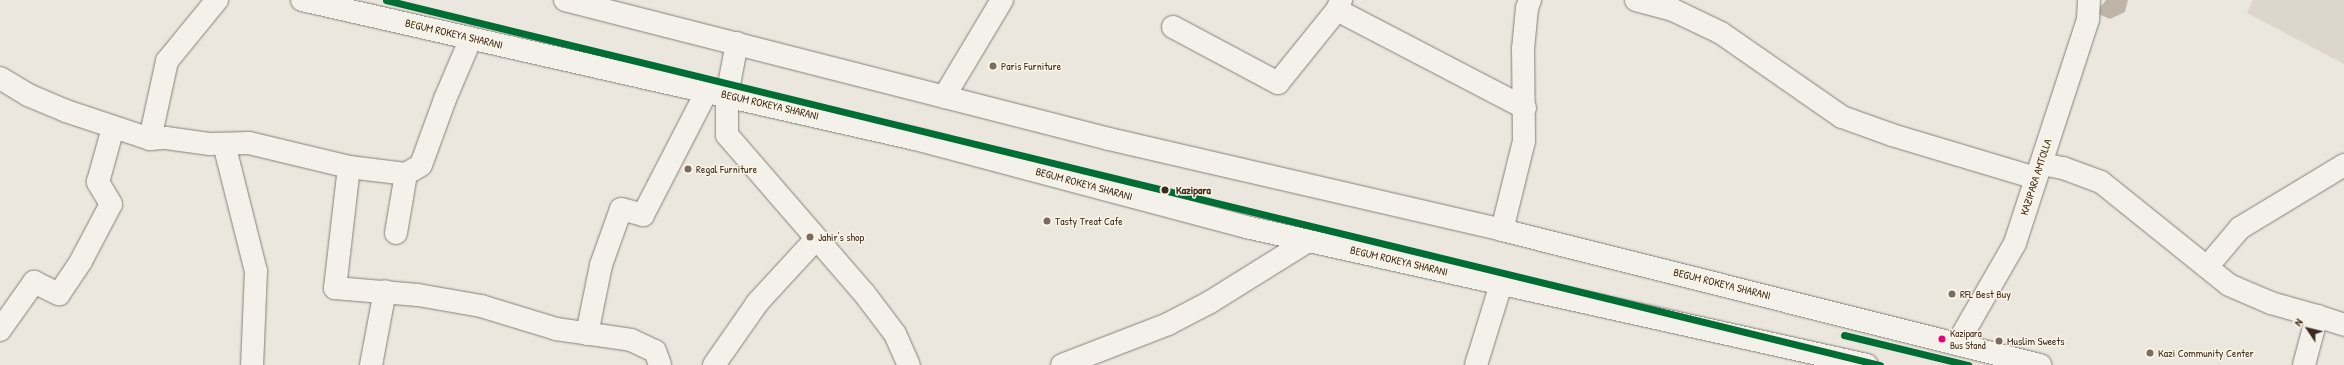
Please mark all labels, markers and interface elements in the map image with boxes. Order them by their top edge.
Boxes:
street label: BEGUM ROKEYA SHARANI [404,16,504,52]
place label: Paris Furniture [1001,59,1061,73]
marker: Paris Furniture [988,61,998,71]
street label: BEGUM ROKEYA SHARANI [720,87,820,123]
street label: KAZIPARA AMTOLLA [2017,137,2055,217]
place label: Regal Furniture [696,162,757,176]
marker: Regal Furniture [683,164,693,174]
street label: BEGUM ROKEYA SHARANI [1034,165,1134,203]
marker: Kazipara [1158,183,1172,197]
place label: Kazipara [1176,183,1211,197]
place label: Tasty Treat Cafe [1055,214,1123,228]
marker: Tasty Treat Cafe [1042,216,1052,226]
place label: Jahir's shop [818,230,864,244]
marker: Jahir's shop [805,232,815,242]
street label: BEGUM ROKEYA SHARANI [1349,243,1449,279]
street label: BEGUM ROKEYA SHARANI [1672,266,1772,302]
place label: RFL Best Buy [1960,287,2011,301]
marker: RFL Best Buy [1947,289,1957,299]
north arrow [2288,309,2328,349]
text: N [2291,316,2306,329]
place label: Kazipara Bus Stand [1950,327,1986,350]
marker: Kazipara Bus Stand [1937,334,1947,344]
place label: Muslim Sweets [2007,334,2064,348]
marker: Muslim Sweets [1994,336,2004,346]
place label: Kazi Community Center [2158,346,2254,360]
marker: Kazi Community Center [2145,348,2155,358]

